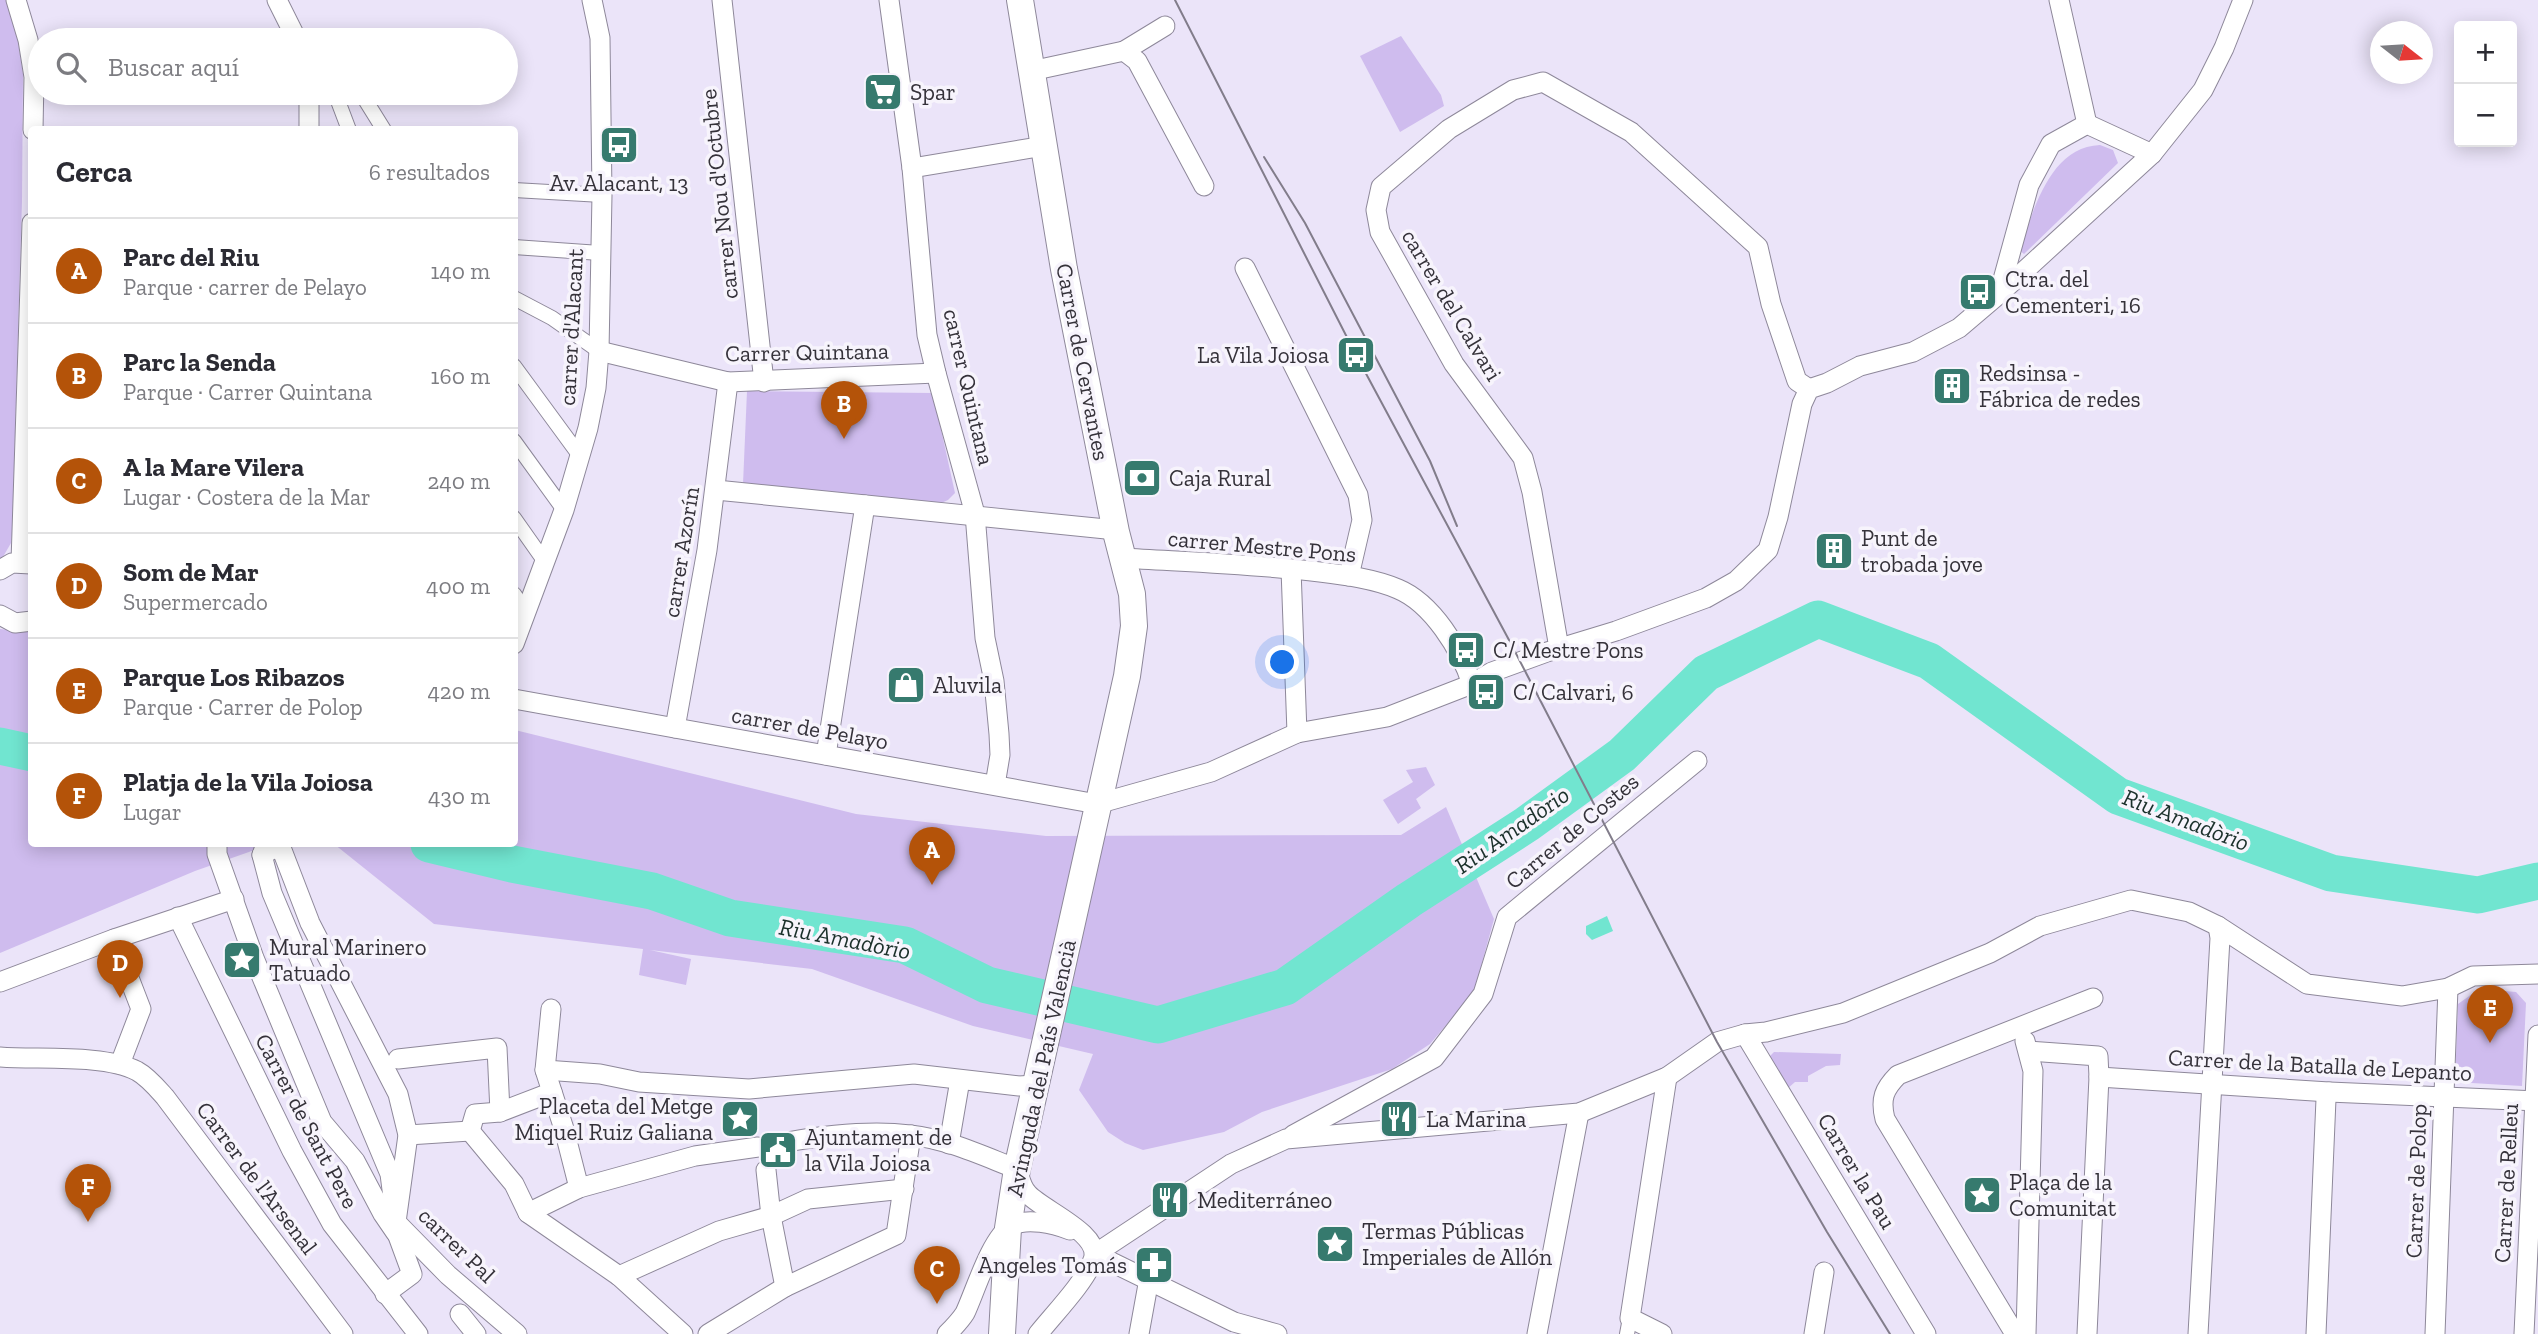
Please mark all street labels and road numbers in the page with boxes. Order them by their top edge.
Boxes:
street label: carrer Nou d'Octubre [694,88,744,300]
street label: carrer del Calvari [1396,224,1508,386]
street label: carrer d'Alacant [553,247,589,406]
street label: Carrer de Cervantes [1050,261,1116,463]
street label: carrer Quintana [937,306,1001,468]
street label: Carrer Quintana [725,337,889,367]
street label: carrer Azorín [657,484,705,620]
street label: carrer Mestre Pons [1167,524,1357,568]
street label: carrer de Pelayo [729,700,891,756]
street label: Carrer de Costes [1500,767,1644,895]
street label: Avinguda del País Valencià [1000,937,1082,1199]
street label: Carrer de Sant Pere [249,1029,365,1213]
street label: Carrer de la Batalla de Lepanto [2167,1043,2473,1087]
street label: Carrer de l'Arsenal [190,1096,324,1260]
street label: Carrer de Relleu [2488,1102,2524,1264]
street label: Carrer de Polop [2399,1103,2433,1259]
street label: Carrer la Pau [1811,1108,1903,1234]
street label: carrer Pal [413,1201,501,1289]

